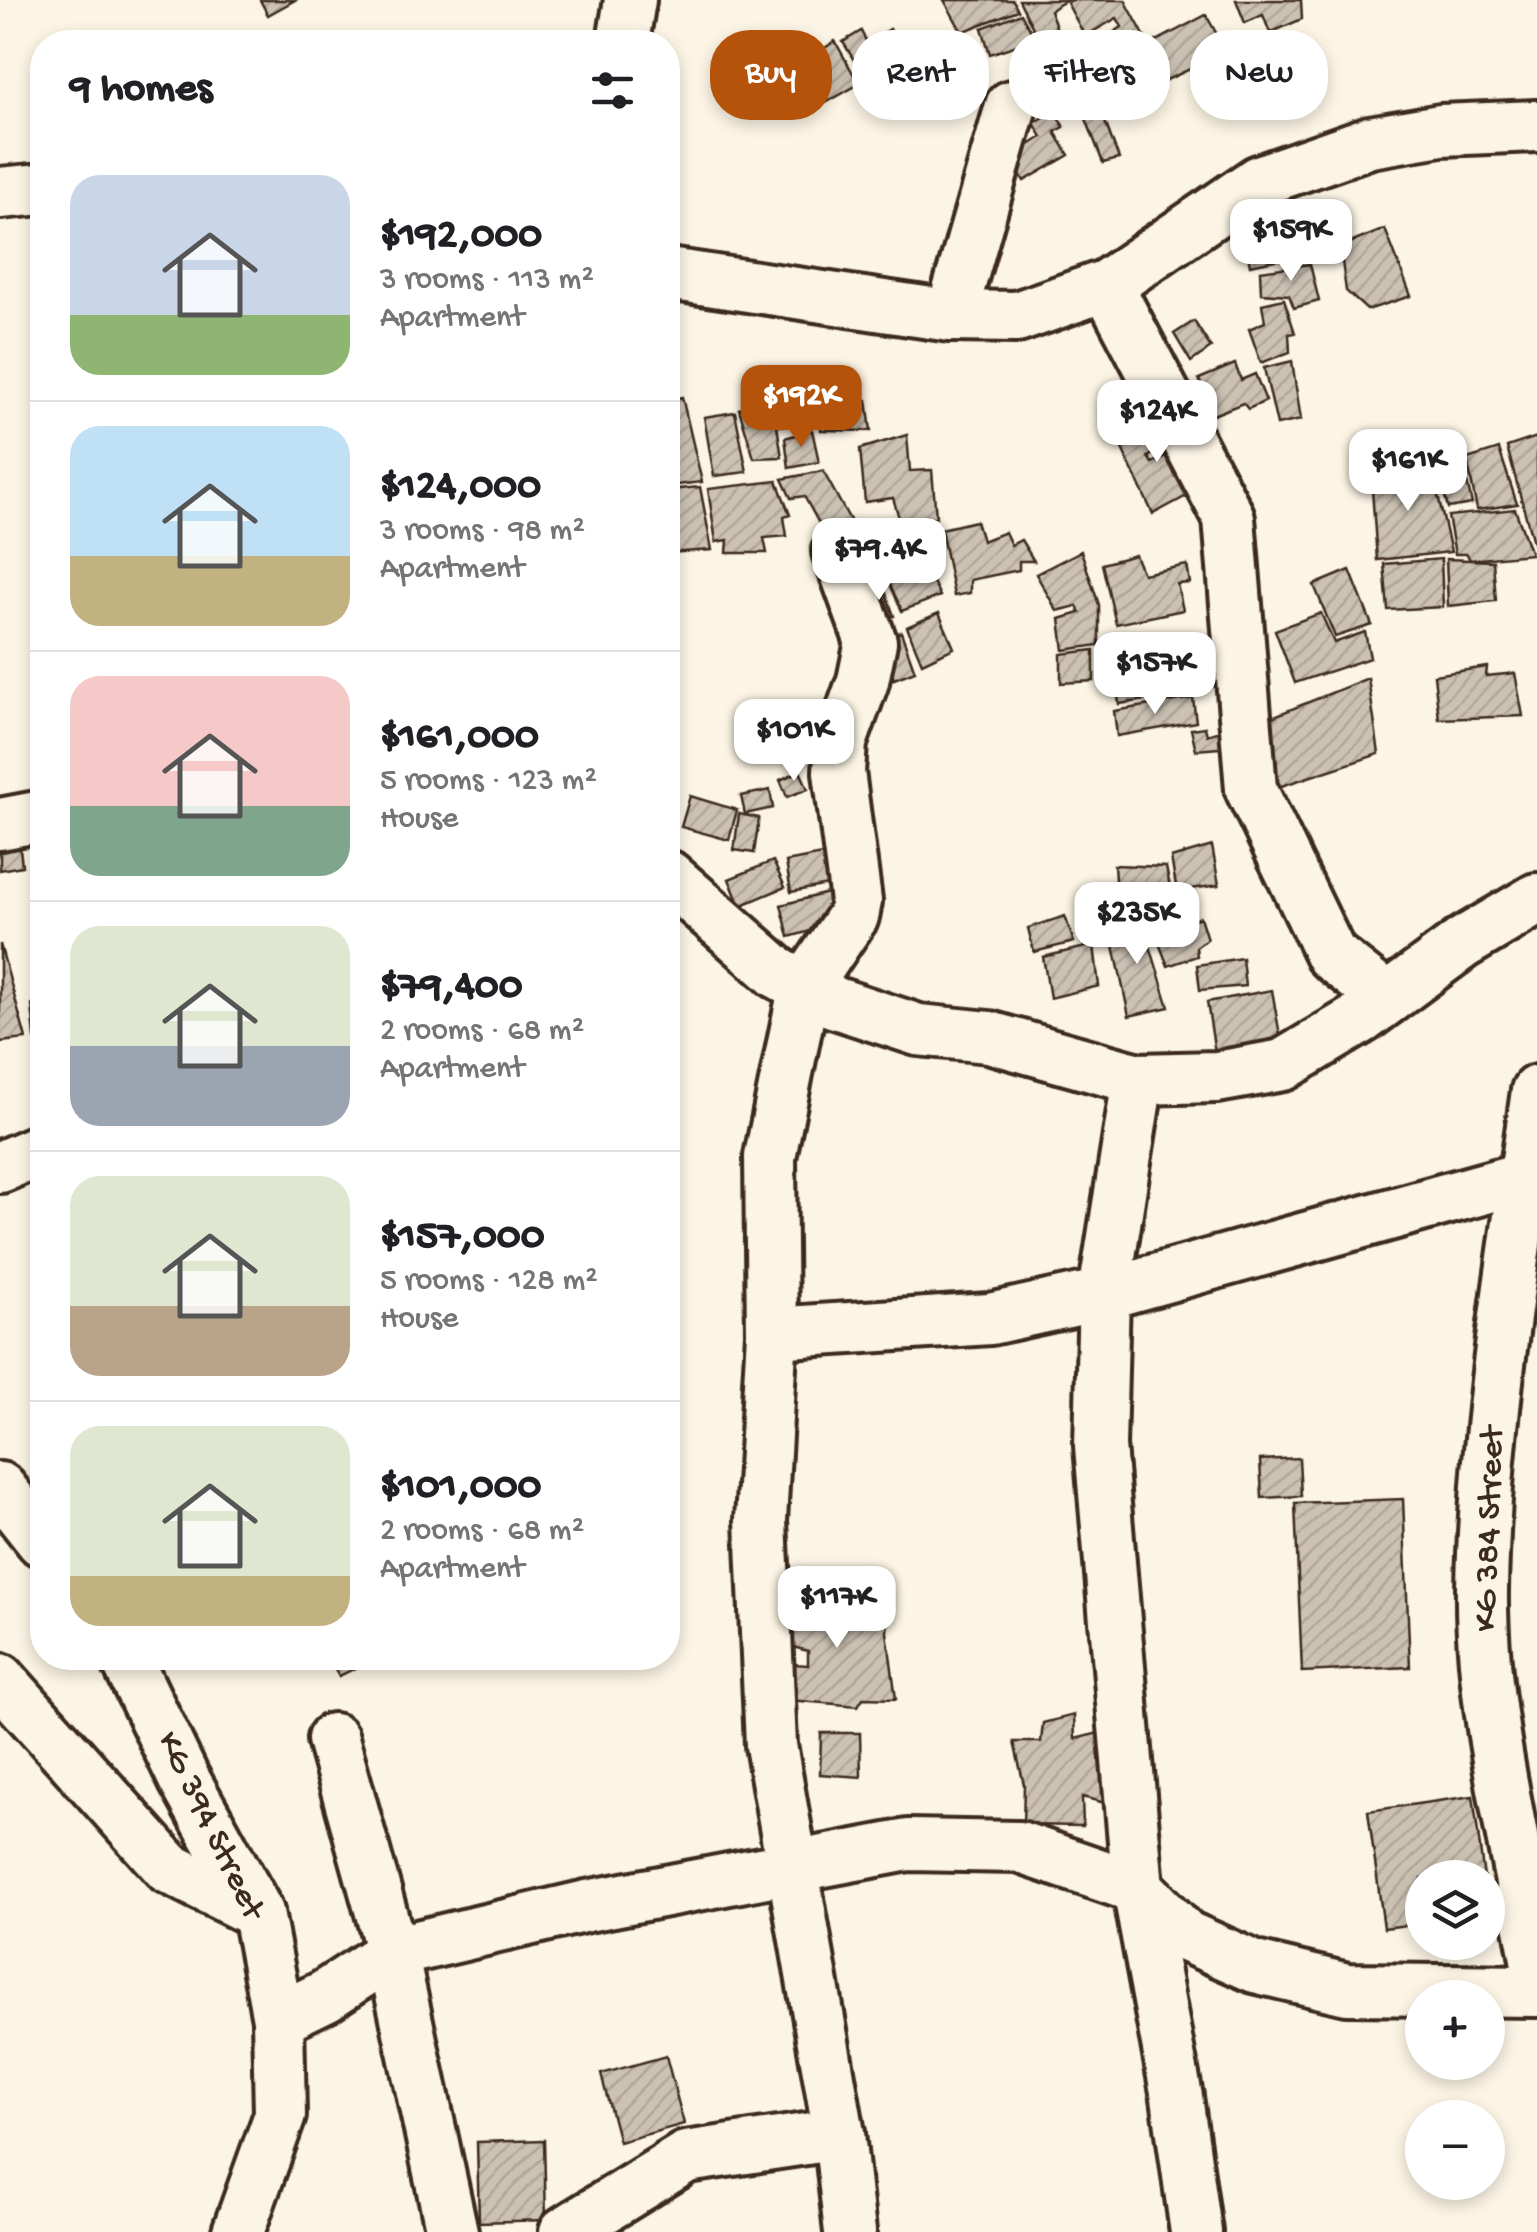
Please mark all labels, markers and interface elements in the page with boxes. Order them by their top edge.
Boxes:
chip: Buy [710,30,832,120]
chip: Rent [852,30,989,120]
chip: Filters [1009,30,1170,120]
chip: New [1190,30,1328,120]
icon: filters [585,63,640,118]
text: 9 homes [70,66,212,115]
pin: $159K [1221,199,1361,284]
text: $159K [1252,212,1330,250]
text: $192,000 [380,213,542,262]
icon: home [150,215,270,335]
text: 3 rooms · 113 m² [380,262,594,300]
text: Apartment [380,300,524,338]
pin: $192K [731,365,871,450]
text: $192K [763,378,839,416]
pin: $124K [1087,380,1227,465]
text: $124K [1119,393,1195,431]
pin: $161K [1338,429,1478,514]
text: $161K [1371,442,1445,480]
text: $124,000 [380,464,541,513]
icon: home [150,466,270,586]
text: 3 rooms · 98 m² [380,513,585,551]
pin: $79.4K [798,518,960,603]
text: $79.4K [834,531,924,569]
text: Apartment [380,551,524,589]
pin: $157K [1085,632,1225,717]
text: $157K [1116,645,1194,683]
pin: $101K [724,699,864,784]
text: $101K [756,712,832,750]
text: $161,000 [380,714,539,763]
icon: home [150,716,270,836]
text: 5 rooms · 123 m² [380,763,597,801]
text: House [380,801,458,839]
pin: $235K [1067,882,1207,967]
text: $235K [1096,895,1178,933]
text: $79,400 [380,964,523,1013]
icon: home [150,966,270,1086]
text: 2 rooms · 68 m² [380,1013,584,1051]
text: Apartment [380,1051,524,1089]
text: $157,000 [380,1214,545,1263]
icon: home [150,1216,270,1336]
text: 5 rooms · 128 m² [380,1263,598,1301]
text: House [380,1301,458,1339]
street label: KG 384 Street [1467,1423,1515,1632]
text: $101,000 [380,1464,541,1513]
icon: home [150,1466,270,1586]
text: 2 rooms · 68 m² [380,1513,584,1551]
text: Apartment [380,1551,524,1589]
pin: $117K [767,1566,907,1651]
text: $117K [800,1579,874,1617]
street label: KG 394 Street [146,1726,273,1929]
map controls [1405,1860,1505,2200]
button: layers [1405,1860,1505,1960]
button: + [1405,1980,1505,2080]
button: − [1405,2100,1505,2200]

